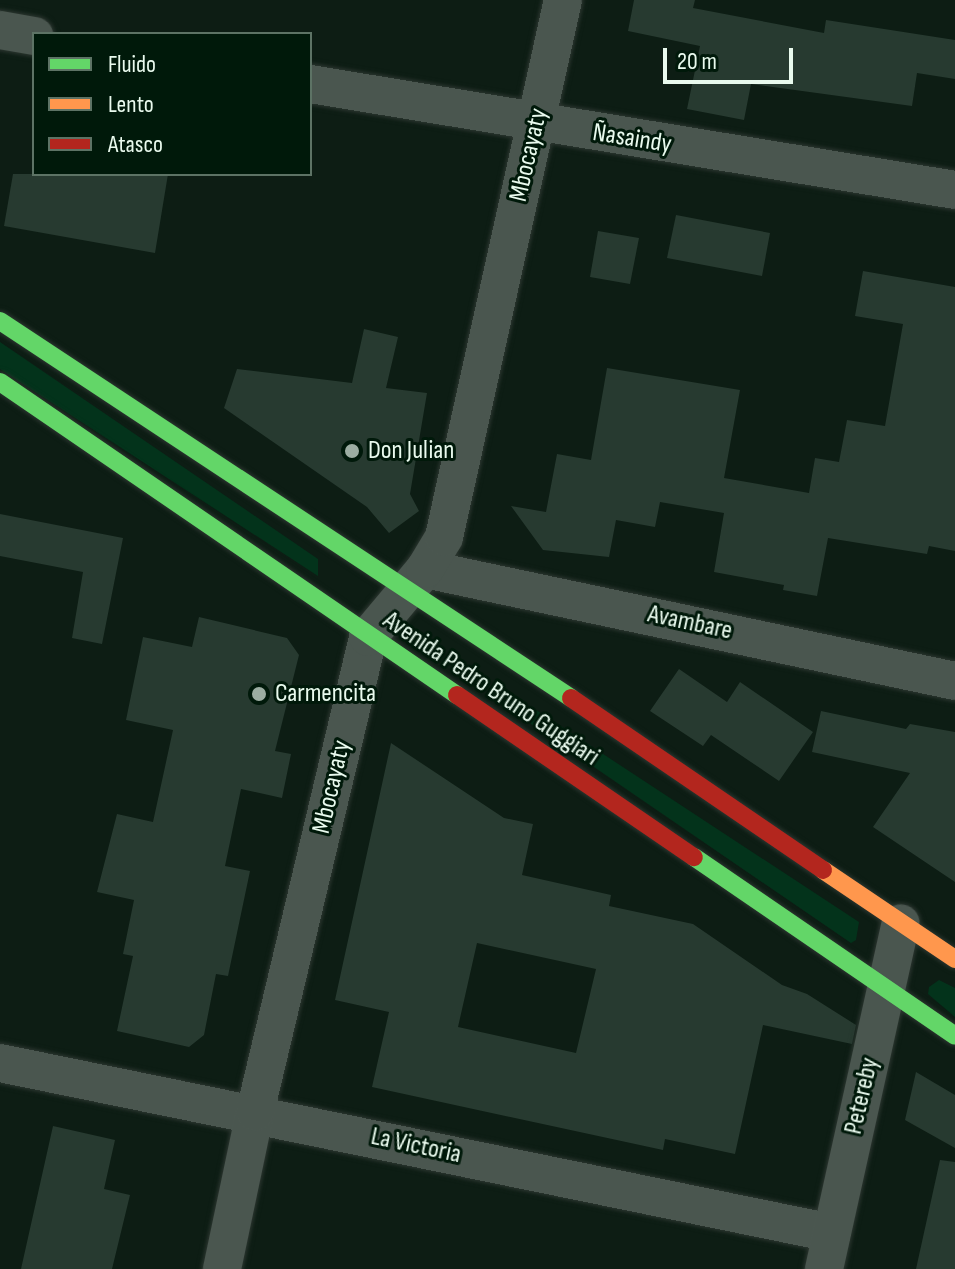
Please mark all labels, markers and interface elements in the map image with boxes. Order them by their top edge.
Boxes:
legend [32,32,312,176]
scale bar [667,32,797,82]
text: 20 m [677,47,717,76]
text: Fluido [108,50,156,79]
text: Lento [108,90,154,119]
street label: Mbocayaty [503,105,555,205]
street label: Ñasaindy [590,117,674,161]
text: Atasco [108,130,163,159]
place label: Don Julian [368,435,454,467]
marker: Don Julian [343,442,361,460]
street label: Avambare [645,599,735,647]
street label: Avenida Pedro Bruno Guggiari [377,605,605,773]
place label: Carmencita [275,678,376,710]
marker: Carmencita [250,685,268,703]
street label: Mbocayaty [306,737,358,837]
street label: Petereby [838,1055,886,1137]
street label: La Victoria [368,1121,464,1171]

